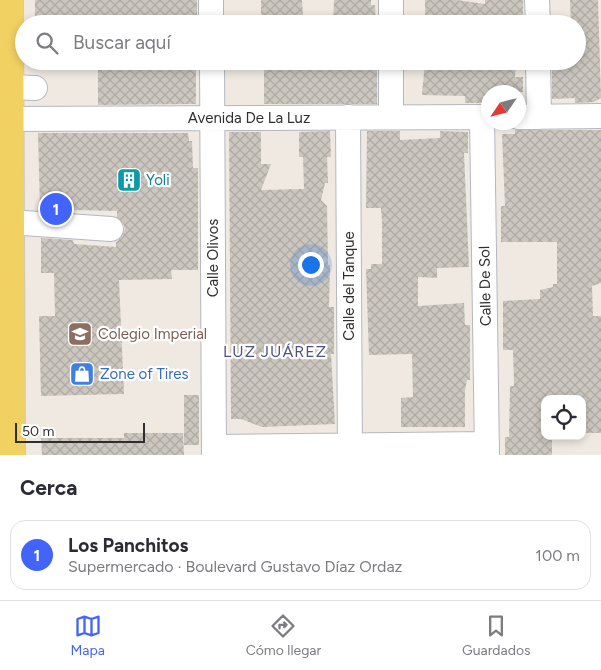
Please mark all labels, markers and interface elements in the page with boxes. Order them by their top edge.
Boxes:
search box [15,15,586,70]
icon: search [33,29,61,57]
text: Buscar aquí [73,31,171,54]
north arrow [481,85,526,130]
street label: Avenida De La Luz [188,109,310,127]
building icon: Yoli [116,167,142,193]
place label: Yoli [146,171,170,189]
pin: 1 [40,190,72,228]
street label: Calle Olivos [204,219,222,297]
street label: Calle del Tanque [340,231,358,341]
street label: Calle De Sol [475,246,495,326]
your location [298,252,324,278]
school or university icon: Colegio Imperial [67,321,93,347]
place label: Colegio Imperial [98,325,207,343]
district label: LUZ JUÁREZ [223,342,327,361]
shop icon: Zone of Tires [69,361,95,387]
place label: Zone of Tires [100,365,189,383]
map controls [541,395,586,440]
button: locate [541,395,586,440]
scale bar [15,420,145,443]
text: 50 m [22,423,54,440]
text: Cerca [20,475,77,500]
text: Los Panchitos [68,534,188,557]
text: 1 [34,546,40,565]
text: 100 m [535,546,580,565]
text: Supermercado · Boulevard Gustavo Díaz Ordaz [68,557,402,576]
tab: Mapa [70,612,105,659]
tab: Cómo llegar [246,612,321,659]
tab: Guardados [462,612,531,659]

